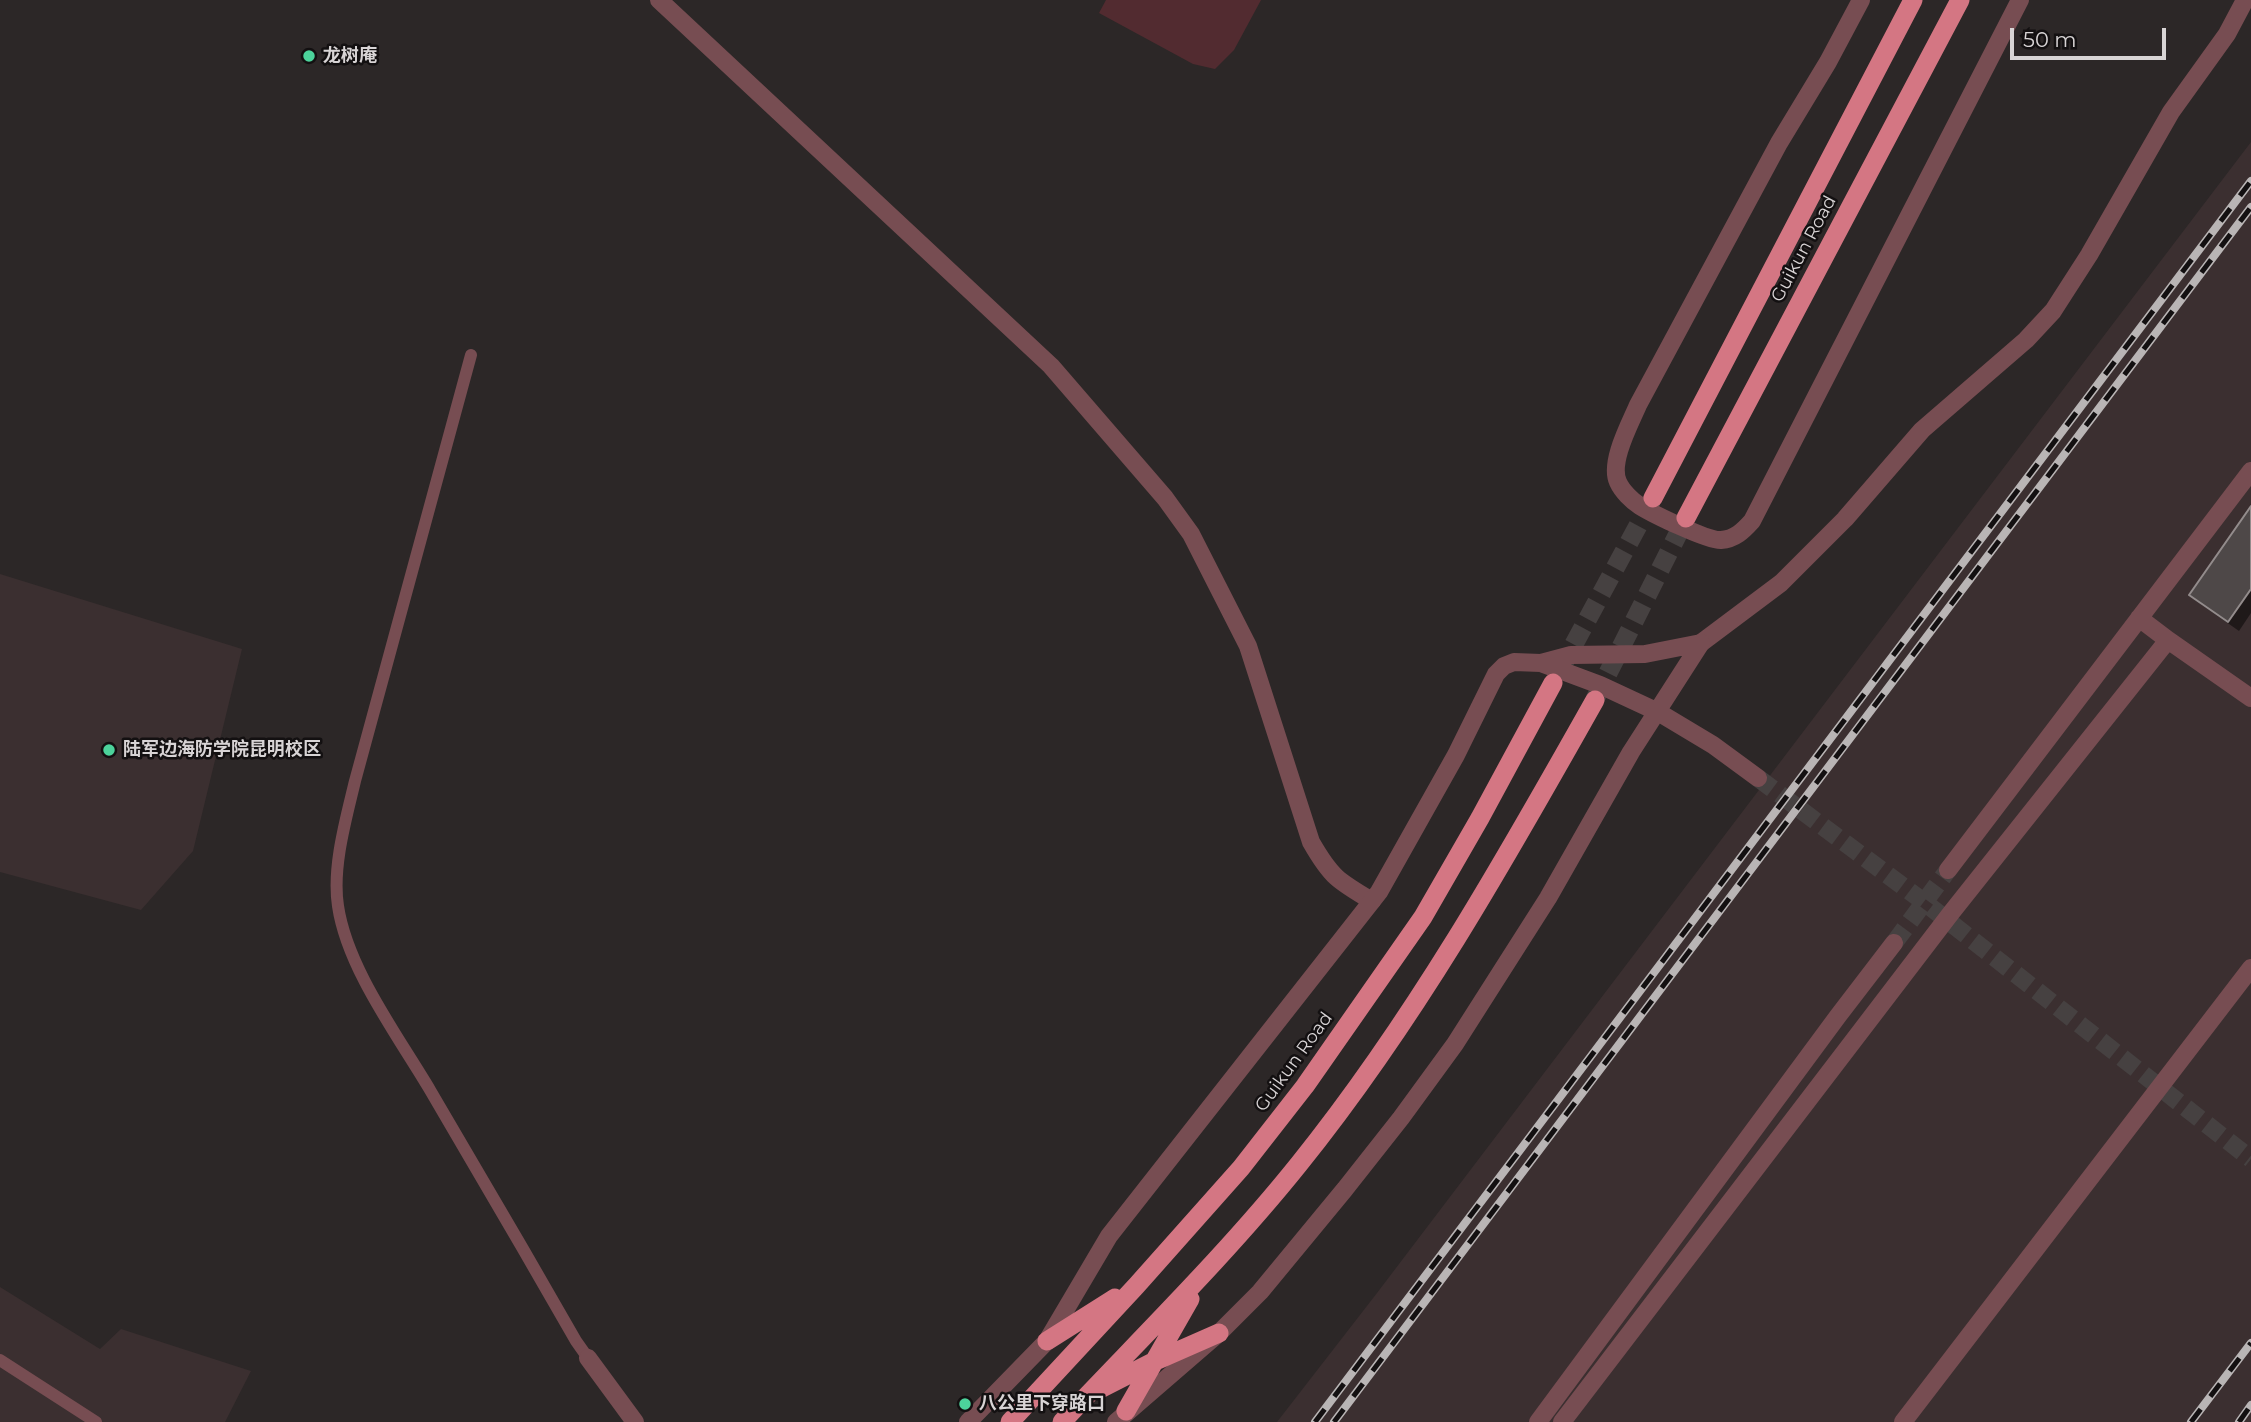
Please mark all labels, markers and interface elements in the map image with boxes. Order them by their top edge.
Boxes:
scale bar [2013,14,2169,58]
text: 50 m [2023,27,2077,52]
place label: 龙树庵 [323,45,377,67]
marker: 龙树庵 [301,48,317,64]
street label: Guikun Road [1767,192,1841,306]
place label: 陆军边海防学院昆明校区 [123,739,321,761]
marker: 陆军边海防学院昆明校区 [101,742,117,758]
street label: Guikun Road [1251,1008,1337,1116]
place label: 八公里下穿路口 [979,1393,1105,1415]
marker: 八公里下穿路口 [957,1396,973,1412]

